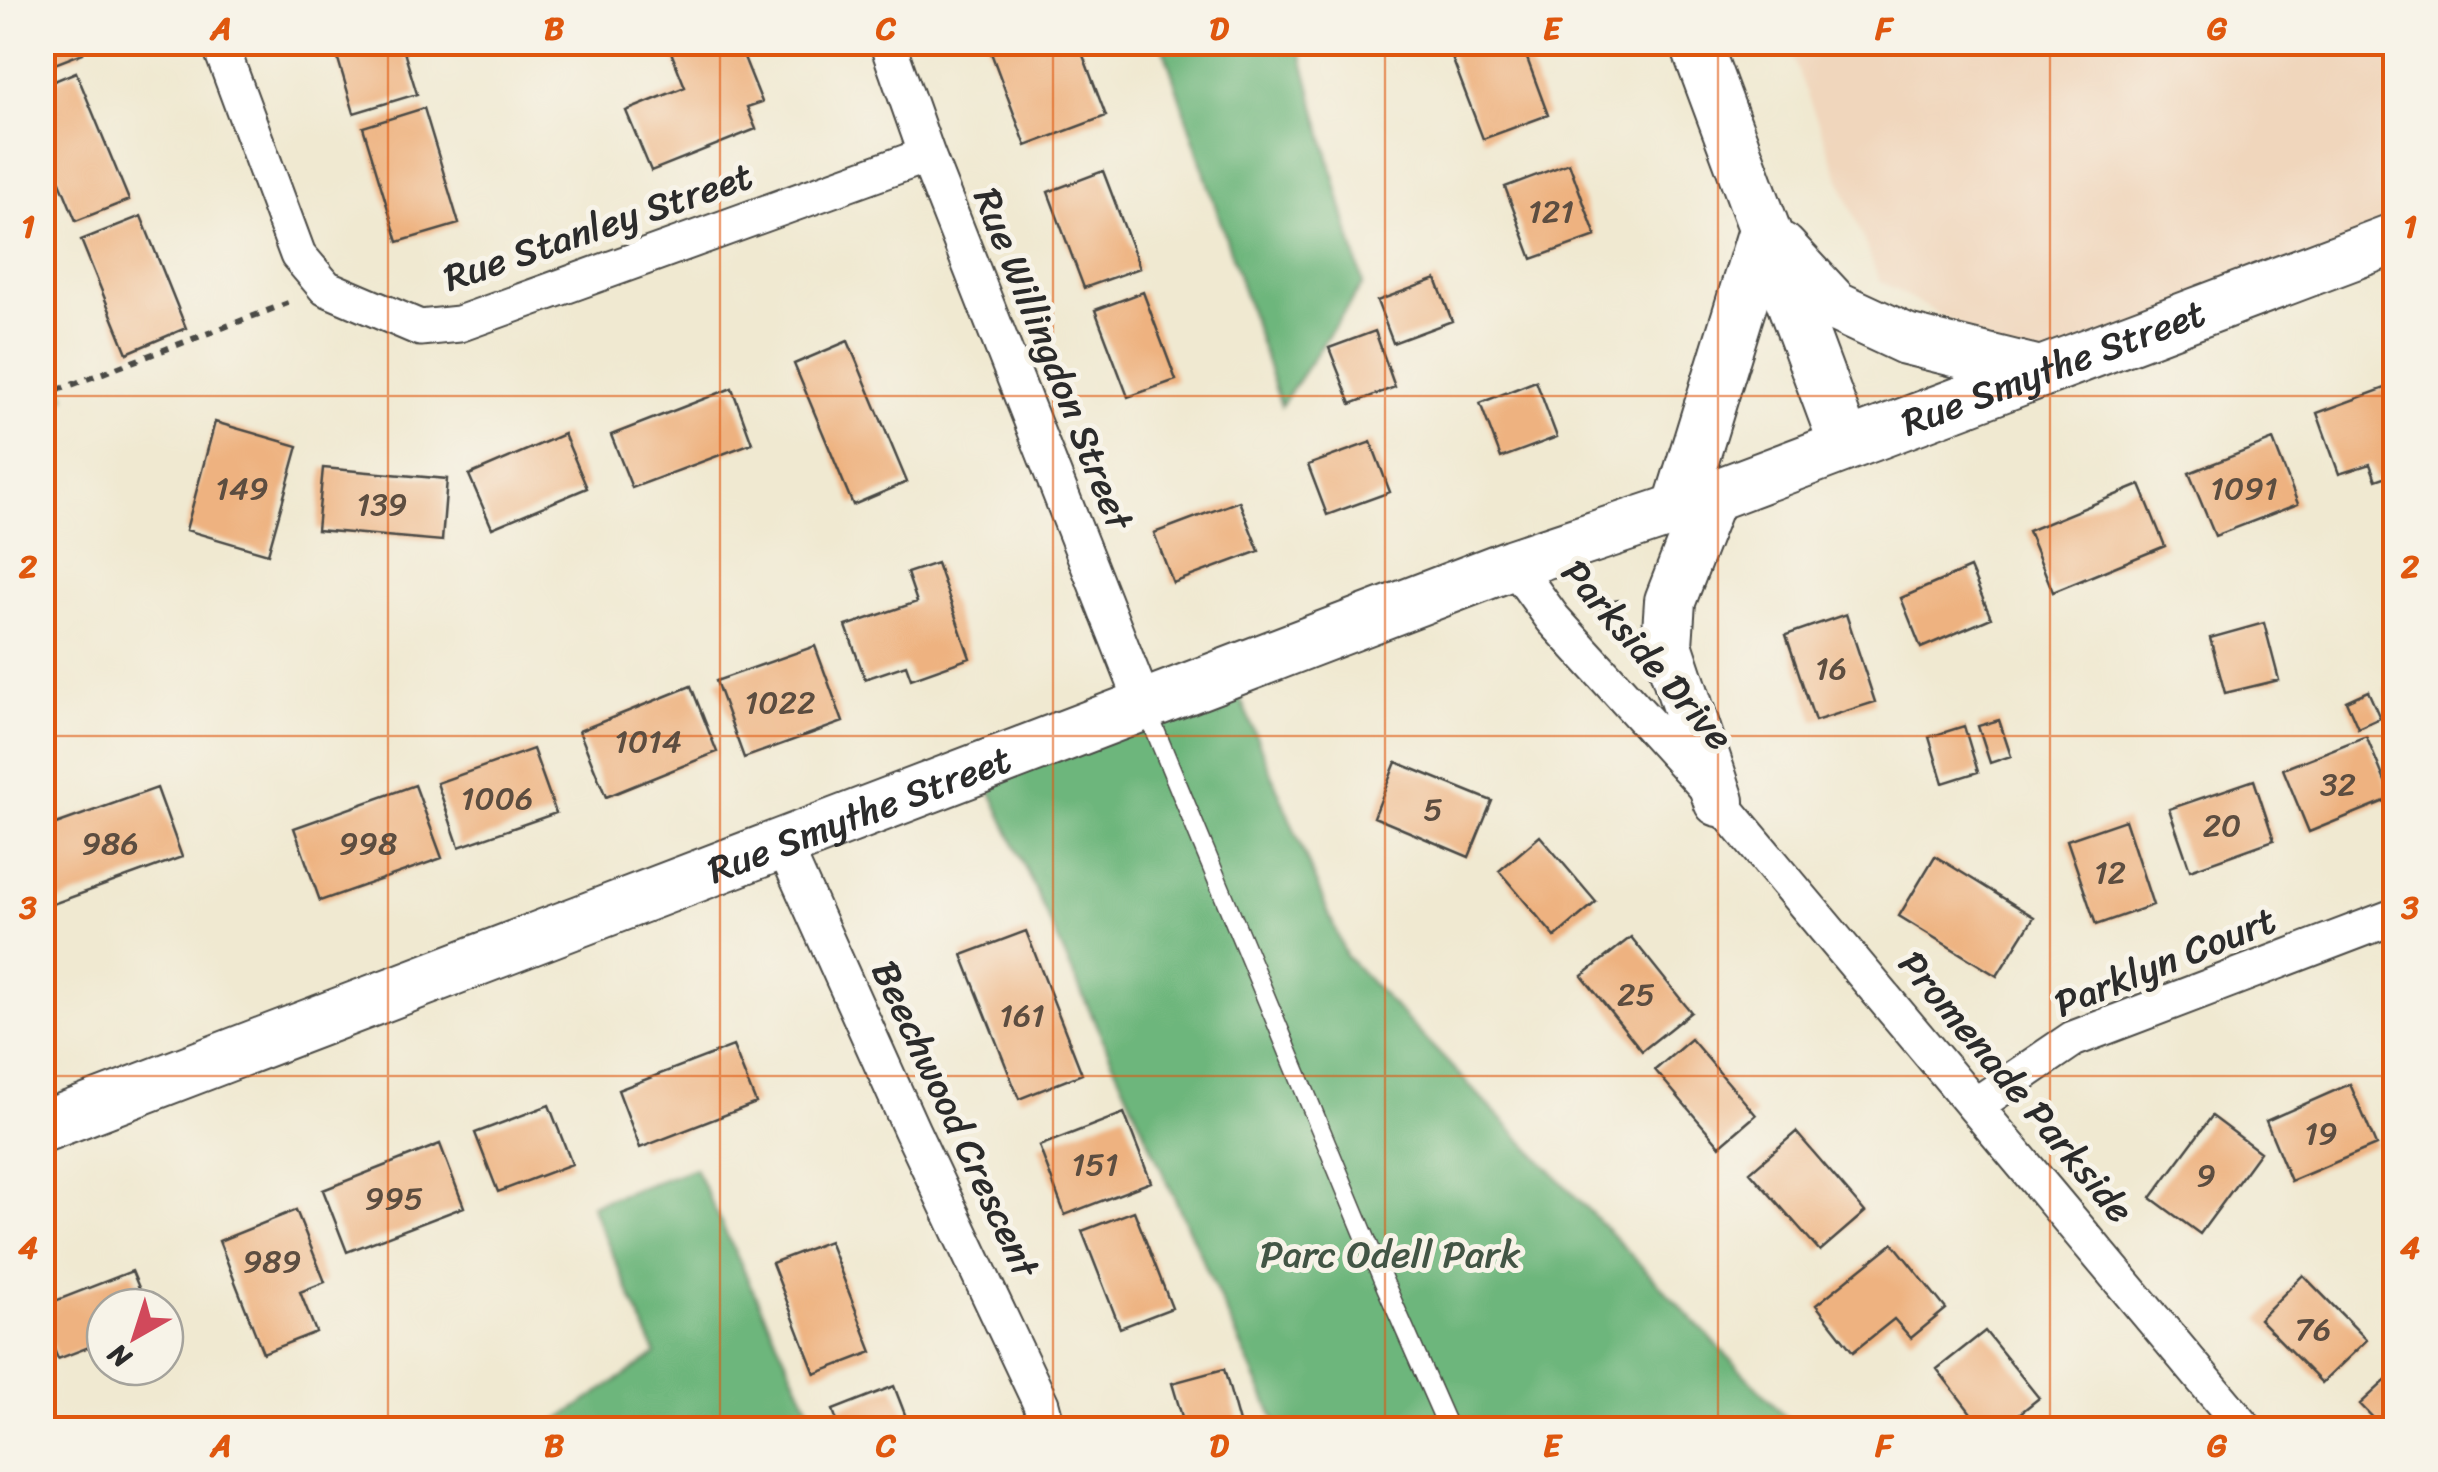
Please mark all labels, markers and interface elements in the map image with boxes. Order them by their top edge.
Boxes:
text: A [209,0,232,57]
text: B [544,0,564,57]
text: C [875,0,897,57]
text: D [1209,0,1229,57]
text: E [1543,0,1563,57]
text: F [1874,0,1895,57]
text: G [2207,0,2228,57]
street label: Rue Stanley Street [434,143,762,311]
street label: Rue Willingdon Street [954,178,1153,542]
house number: 121 [1528,183,1574,240]
text: 1 [21,198,35,255]
text: 1 [2403,198,2417,255]
street label: Rue Smythe Street [1891,279,2215,455]
house number: 149 [215,460,269,517]
house number: 1091 [2210,460,2278,517]
house number: 139 [357,476,407,533]
text: 2 [19,538,38,595]
text: 2 [2401,538,2420,595]
street label: Parkside Drive [1544,543,1750,767]
house number: 16 [1815,640,1847,697]
house number: 1022 [745,674,815,731]
house number: 1014 [614,713,682,770]
street label: Rue Smythe Street [697,726,1021,903]
house number: 32 [2320,756,2356,813]
house number: 1006 [461,770,533,827]
house number: 5 [1423,781,1443,838]
house number: 20 [2203,797,2241,854]
house number: 986 [81,815,139,872]
house number: 998 [339,815,397,872]
house number: 12 [2094,844,2126,901]
text: 3 [18,879,37,936]
text: 3 [2400,879,2419,936]
street label: Parklyn Court [2044,887,2286,1037]
street label: Promenade Parkside [1881,935,2151,1239]
street label: Beechwood Crescent [852,949,1059,1290]
house number: 25 [1617,966,1655,1023]
house number: 161 [999,987,1045,1044]
house number: 19 [2304,1105,2338,1162]
house number: 151 [1071,1136,1119,1193]
house number: 9 [2196,1147,2216,1204]
house number: 995 [365,1170,423,1227]
text: 4 [18,1219,38,1276]
text: 4 [2400,1219,2420,1276]
park label: Parc Odell Park [1260,1221,1521,1288]
house number: 989 [243,1233,301,1290]
north arrow [85,1287,185,1387]
house number: 76 [2295,1301,2331,1358]
text: N [96,1331,143,1382]
text: A [209,1417,232,1472]
text: B [544,1417,564,1472]
text: C [875,1417,897,1472]
text: D [1209,1417,1229,1472]
text: E [1543,1417,1563,1472]
text: F [1874,1417,1895,1472]
text: G [2207,1417,2228,1472]

